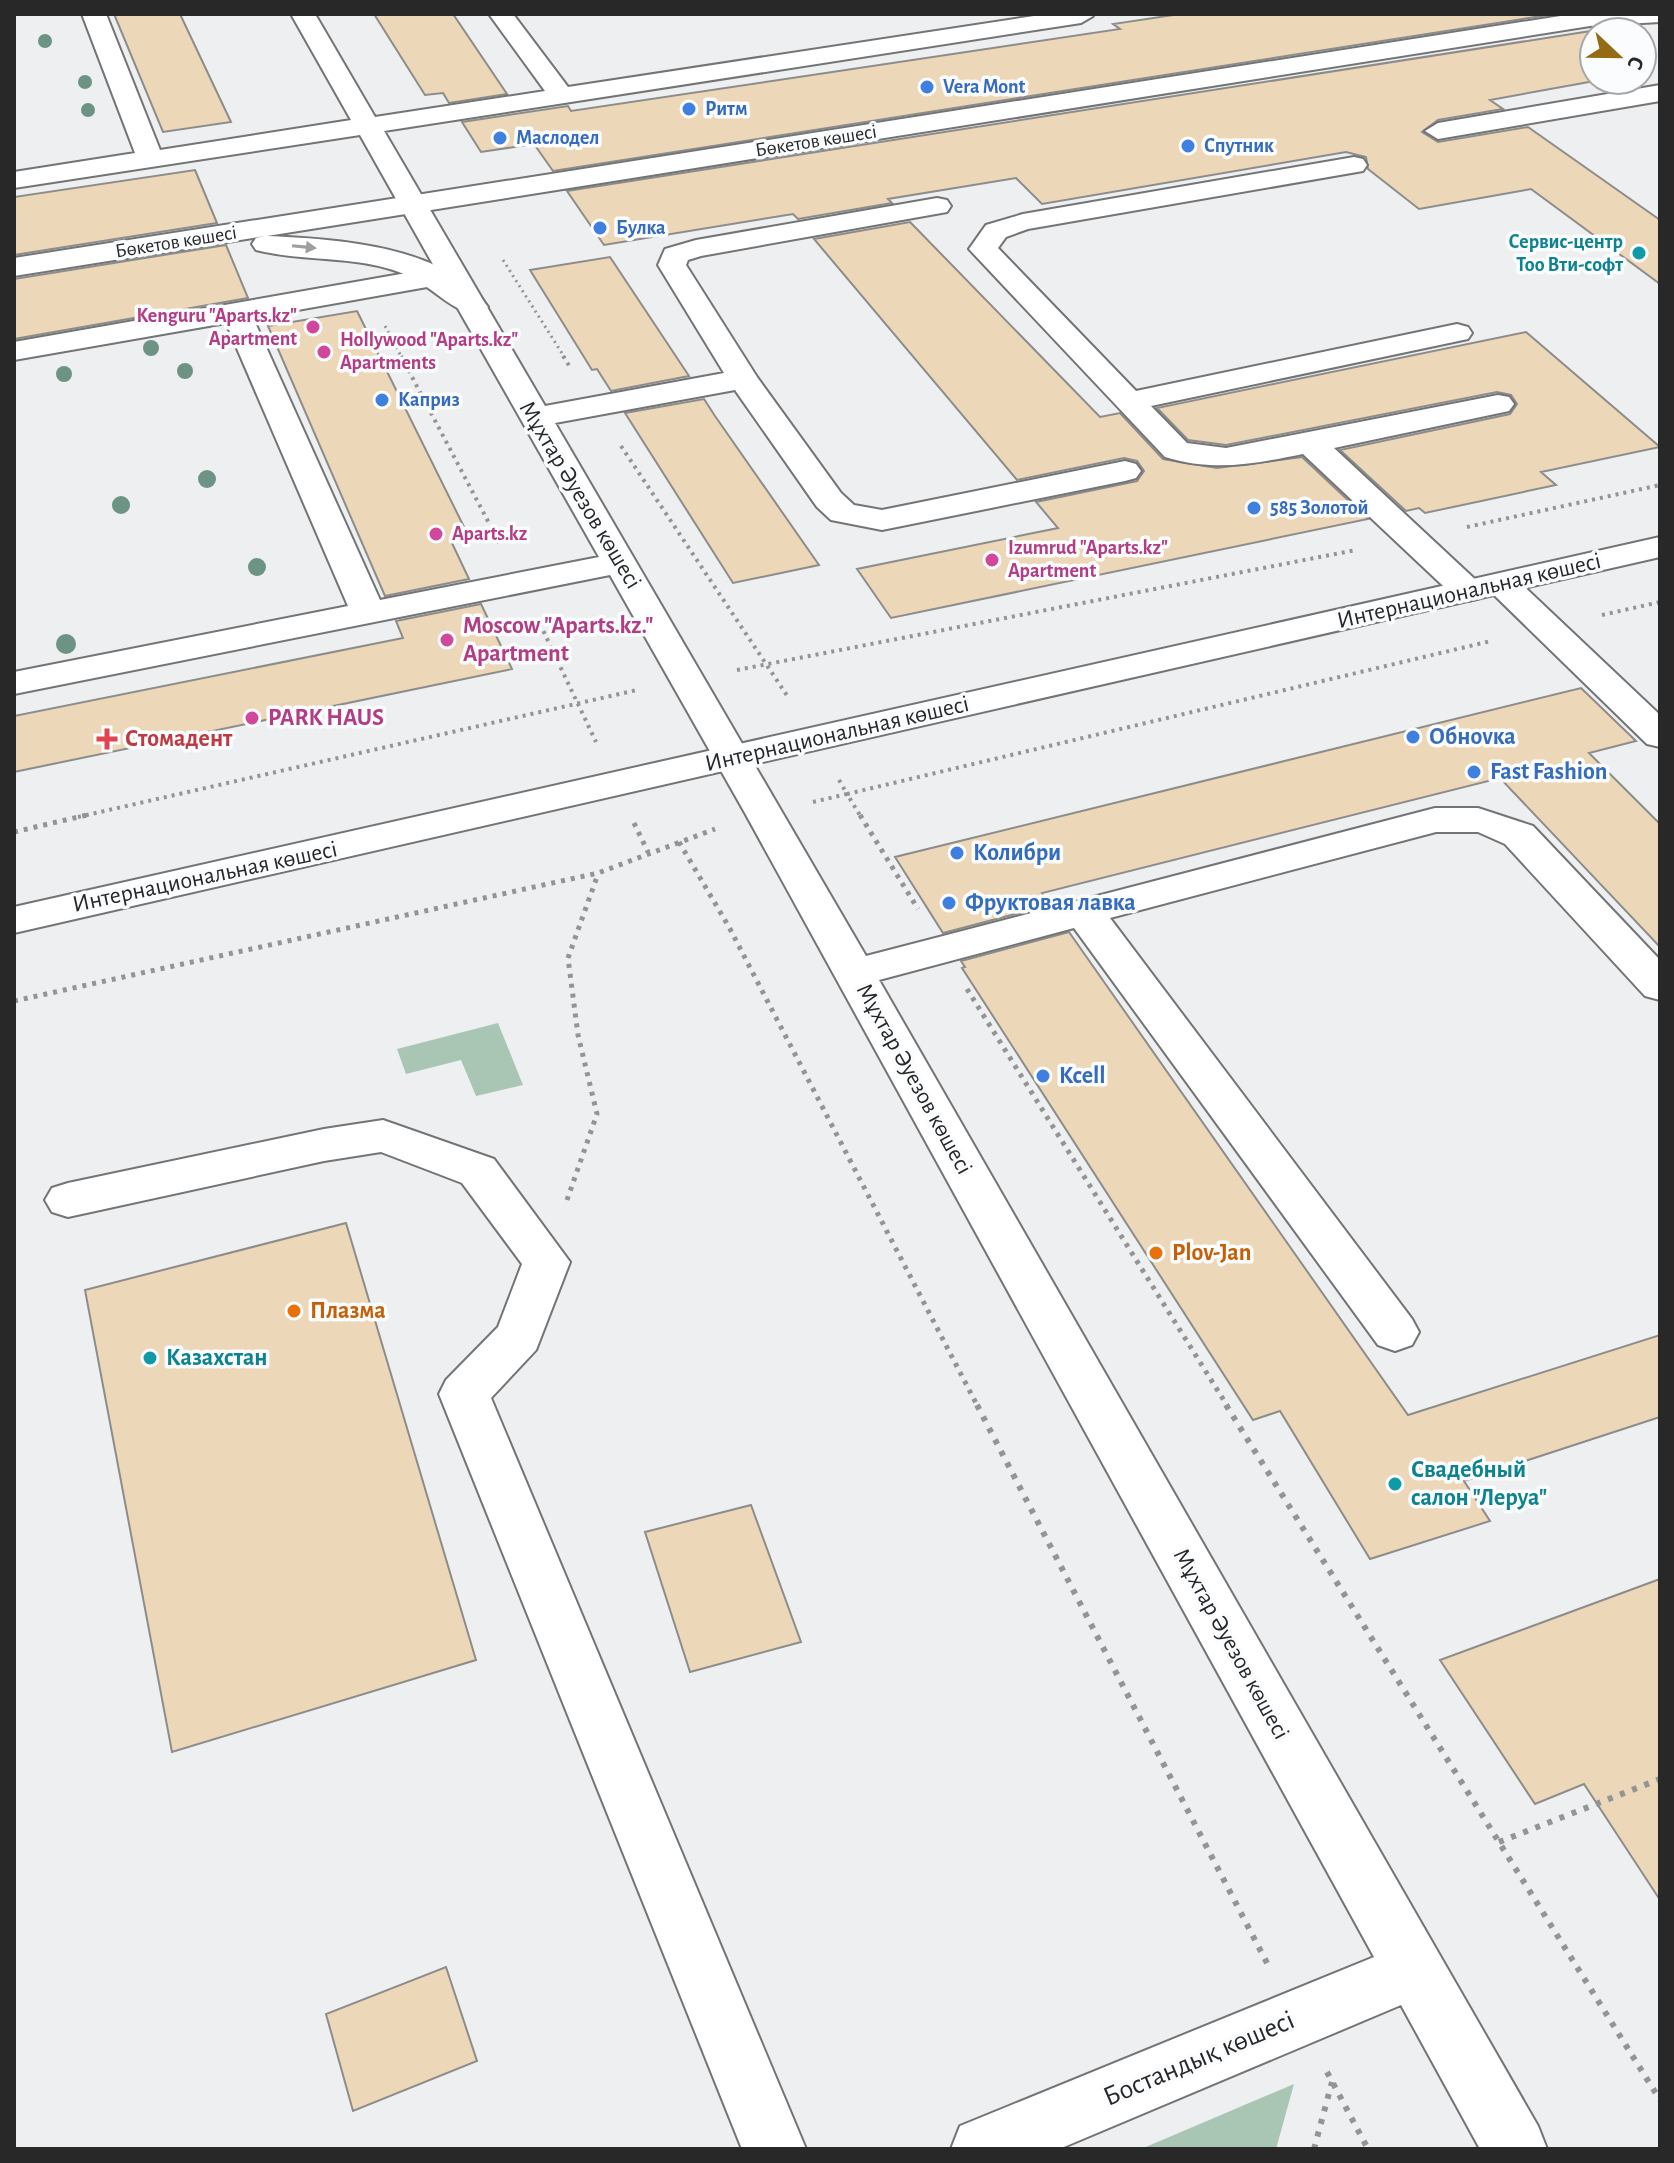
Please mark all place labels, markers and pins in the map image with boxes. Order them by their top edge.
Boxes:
place label: Vera Mont [943,77,1026,97]
marker: Vera Mont [918,78,936,96]
place label: Ритм [705,99,747,119]
marker: Ритм [680,100,698,118]
place label: Маслодел [516,128,599,148]
marker: Маслодел [491,129,509,147]
place label: Спутник [1204,136,1274,156]
marker: Спутник [1179,137,1197,155]
place label: Булка [616,218,666,238]
marker: Булка [591,219,609,237]
place label: Сервис-центр Тоо Вти-софт [1508,232,1623,275]
marker: Сервис-центр Тоо Вти-софт [1630,244,1648,262]
place label: Kenguru "Aparts.kz" Apartment [137,306,297,349]
marker: Kenguru "Aparts.kz" Apartment [304,318,322,336]
place label: Hollywood "Aparts.kz" Apartments [340,330,518,373]
marker: Hollywood "Aparts.kz" Apartments [315,343,333,361]
place label: Каприз [398,390,460,410]
marker: Каприз [373,391,391,409]
place label: 585 Золотой [1270,498,1368,518]
marker: 585 Золотой [1245,499,1263,517]
place label: Aparts.kz [452,524,527,544]
marker: Aparts.kz [427,525,445,543]
place label: Izumrud "Aparts.kz" Apartment [1008,538,1168,581]
marker: Izumrud "Aparts.kz" Apartment [983,551,1001,569]
place label: Moscow "Aparts.kz." Apartment [463,614,654,666]
marker: Moscow "Aparts.kz." Apartment [438,631,456,649]
place label: PARK HAUS [268,706,384,730]
marker: PARK HAUS [243,709,261,727]
place label: Обноvка [1429,725,1516,749]
place label: Стомадент [125,727,233,751]
marker: Стомадент [96,728,118,750]
marker: Обноvка [1404,728,1422,746]
place label: Fast Fashion [1490,760,1607,784]
marker: Fast Fashion [1465,763,1483,781]
place label: Колибри [973,841,1061,865]
marker: Колибри [948,844,966,862]
place label: Фруктовая лавка [965,891,1136,915]
marker: Фруктовая лавка [940,894,958,912]
place label: Kcell [1059,1064,1106,1088]
marker: Kcell [1034,1067,1052,1085]
place label: Plov-Jan [1172,1241,1251,1265]
marker: Plov-Jan [1147,1244,1165,1262]
place label: Плазма [310,1299,386,1323]
marker: Плазма [285,1302,303,1320]
place label: Казахстан [166,1346,268,1370]
marker: Казахстан [141,1349,159,1367]
place label: Свадебный салон "Леруа" [1411,1458,1547,1510]
marker: Свадебный салон "Леруа" [1386,1475,1404,1493]

